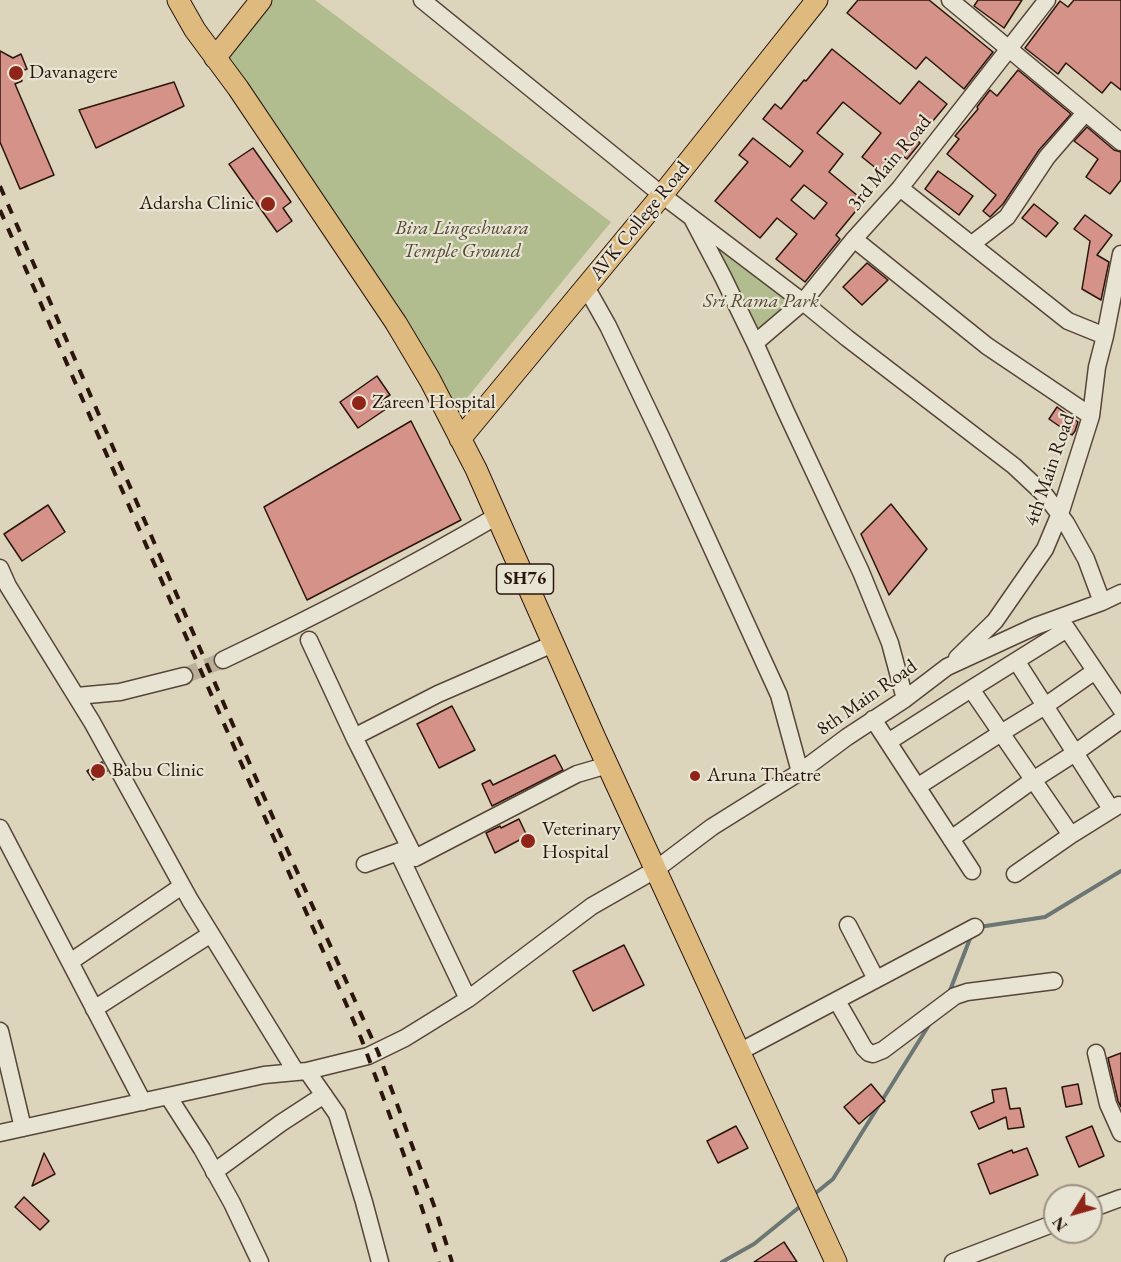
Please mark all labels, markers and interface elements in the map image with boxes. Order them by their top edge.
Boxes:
place label: Davanagere [29,61,118,85]
marker: Davanagere [7,64,25,82]
street label: 3rd Main Road [843,110,937,216]
street label: AVK College Road [585,157,695,285]
place label: Adarsha Clinic [139,192,254,216]
marker: Adarsha Clinic [259,195,277,213]
park label: Bira Lingeshwara Temple Ground [395,217,529,264]
park label: Sri Rama Park [703,290,819,314]
place label: Zareen Hospital [372,391,496,415]
marker: Zareen Hospital [350,394,368,412]
street label: 4th Main Road [1020,411,1080,529]
road number: SH76 [496,564,554,594]
street label: 8th Main Road [812,655,922,741]
place label: Babu Clinic [112,759,204,783]
marker: Babu Clinic [89,762,107,780]
place label: Aruna Theatre [707,764,821,788]
marker: Aruna Theatre [688,769,702,783]
place label: Veterinary Hospital [542,818,621,865]
marker: Veterinary Hospital [519,832,537,850]
north arrow [1043,1184,1103,1244]
text: N [1048,1212,1072,1235]

